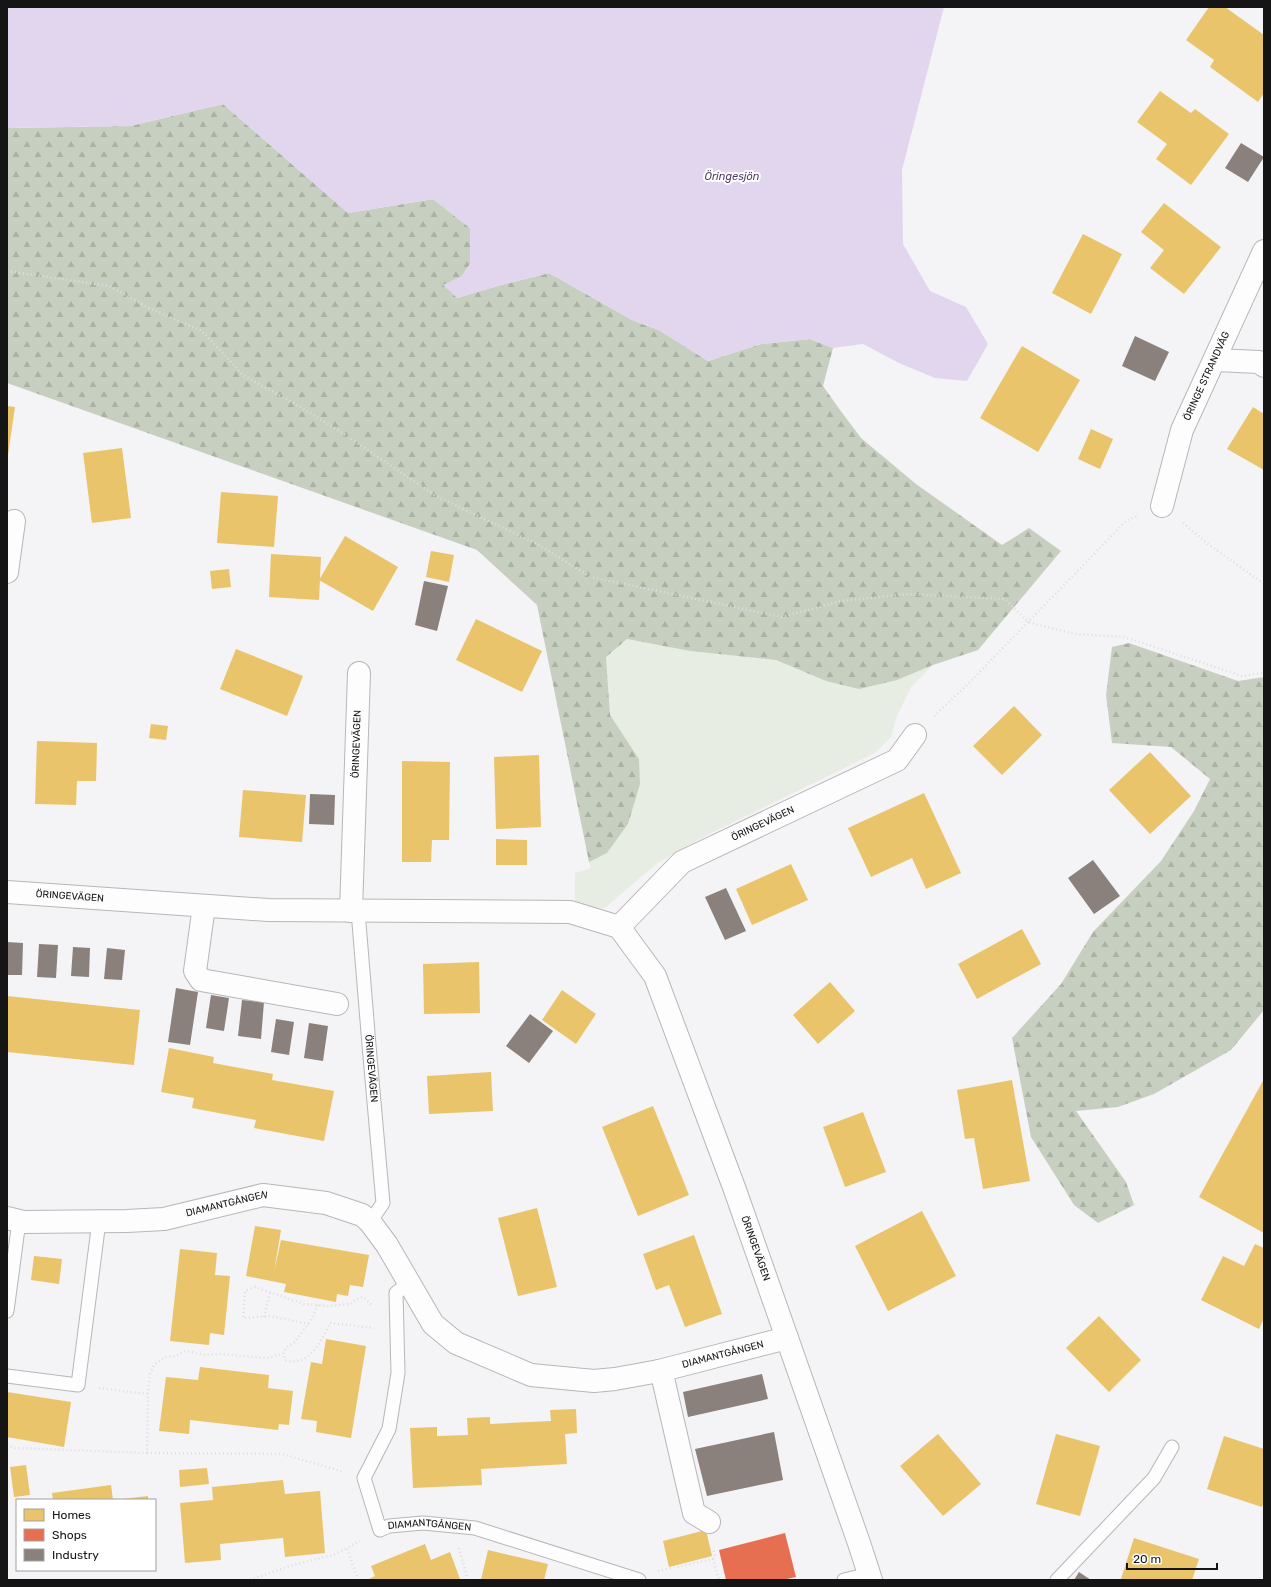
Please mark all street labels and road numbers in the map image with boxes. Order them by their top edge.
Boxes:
street label: ÖRINGE STRANDVÄG [1181,329,1232,422]
street label: ÖRINGEVÄGEN [349,710,364,778]
street label: ÖRINGEVÄGEN [729,804,796,844]
street label: ÖRINGEVÄGEN [35,888,104,905]
street label: ÖRINGEVÄGEN [362,1034,380,1103]
street label: DIAMANTGÅNGEN [185,1189,268,1220]
street label: ÖRINGEVÄGEN [739,1214,772,1283]
street label: DIAMANTGÅNGEN [681,1338,765,1371]
street label: DIAMANTGÅNGEN [387,1517,472,1534]

